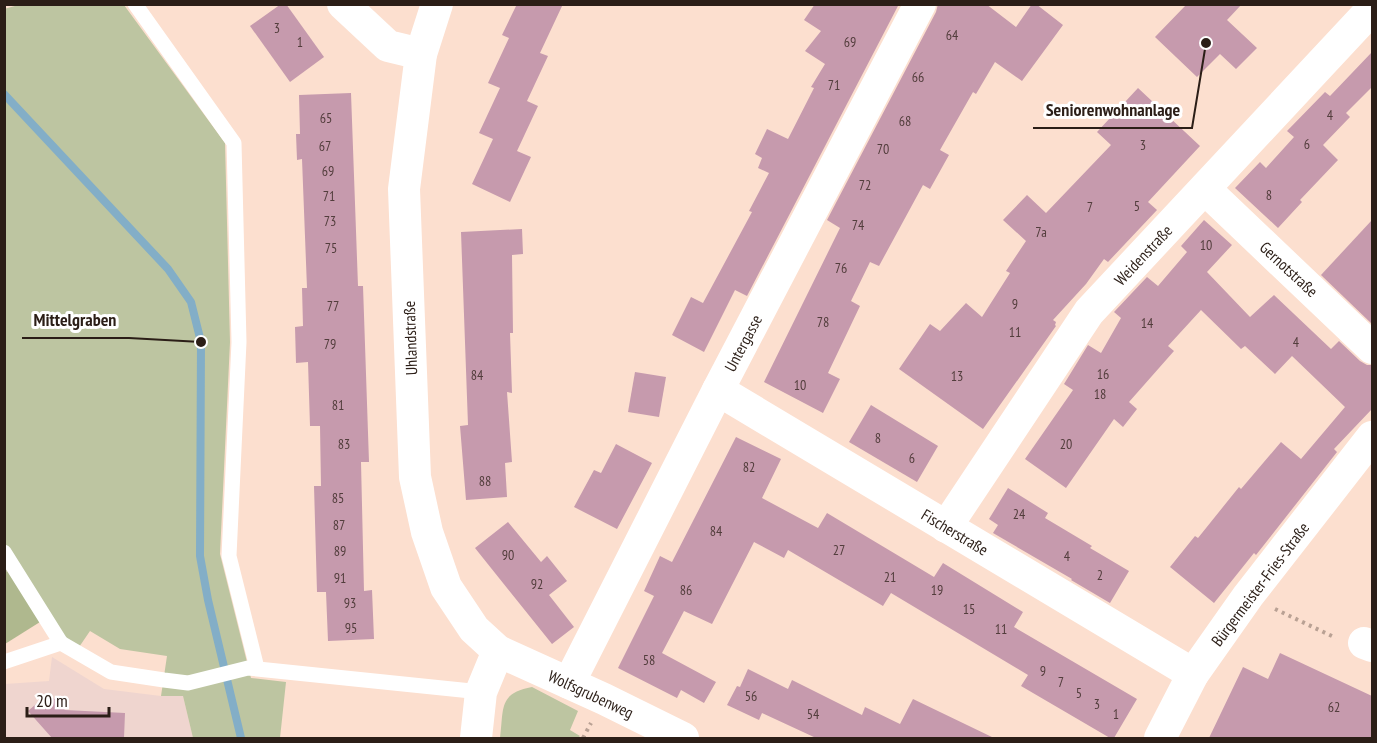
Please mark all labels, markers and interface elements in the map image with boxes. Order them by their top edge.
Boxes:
house number: 3 [274,19,280,37]
house number: 64 [946,26,959,44]
house number: 1 [297,33,303,51]
house number: 69 [844,33,856,51]
house number: 66 [912,68,924,86]
house number: 71 [828,76,840,94]
callout: Seniorenwohnanlage [1033,92,1192,128]
text: Seniorenwohnanlage [1046,98,1181,121]
house number: 4 [1327,106,1334,124]
house number: 65 [320,109,332,127]
house number: 68 [899,112,911,130]
house number: 6 [1304,135,1310,153]
house number: 3 [1140,136,1146,154]
house number: 67 [319,137,331,155]
house number: 70 [877,140,889,158]
house number: 69 [322,162,334,180]
house number: 72 [859,176,871,194]
house number: 8 [1266,186,1272,204]
house number: 71 [323,187,335,205]
house number: 5 [1134,197,1140,215]
house number: 7 [1087,198,1093,216]
house number: 73 [324,212,336,230]
house number: 74 [852,216,865,234]
street label: Weidenstraße [1110,220,1176,290]
house number: 7a [1035,223,1047,241]
house number: 10 [1200,236,1212,254]
street label: Gernotstraße [1256,237,1322,301]
house number: 75 [325,239,337,257]
house number: 76 [835,259,847,277]
house number: 9 [1012,295,1018,313]
house number: 77 [327,297,339,315]
street label: Uhlandstraße [399,300,421,376]
callout: Mittelgraben [22,302,129,338]
text: Mittelgraben [34,308,116,331]
street label: Untergasse [720,311,766,375]
house number: 78 [817,313,829,331]
house number: 14 [1141,314,1154,332]
house number: 11 [1009,323,1021,341]
house number: 4 [1293,333,1300,351]
house number: 79 [324,335,336,353]
house number: 16 [1097,365,1109,383]
house number: 84 [471,366,484,384]
house number: 13 [951,367,963,385]
house number: 10 [794,376,806,394]
house number: 18 [1094,385,1106,403]
house number: 81 [332,396,344,414]
house number: 8 [875,429,881,447]
house number: 83 [338,435,350,453]
house number: 20 [1060,435,1072,453]
house number: 6 [909,449,915,467]
house number: 82 [743,458,755,476]
house number: 88 [479,472,491,490]
house number: 85 [332,489,344,507]
street label: Fischerstraße [918,504,992,560]
house number: 24 [1013,505,1026,523]
house number: 87 [333,516,345,534]
street label: Bürgermeister-Fries-Straße [1207,518,1313,650]
house number: 84 [710,522,723,540]
house number: 27 [833,541,845,559]
house number: 89 [334,542,346,560]
house number: 90 [502,546,514,564]
house number: 4 [1064,547,1071,565]
house number: 2 [1097,566,1103,584]
house number: 21 [884,568,896,586]
house number: 91 [334,569,346,587]
house number: 92 [531,575,543,593]
house number: 86 [680,581,692,599]
house number: 19 [931,581,943,599]
house number: 93 [344,594,356,612]
house number: 15 [963,600,975,618]
house number: 95 [345,619,357,637]
house number: 11 [995,620,1007,638]
house number: 58 [643,651,655,669]
house number: 9 [1040,662,1046,680]
street label: Wolfsgrubenweg [545,666,637,722]
house number: 7 [1058,673,1064,691]
scale bar [27,680,110,718]
house number: 5 [1076,684,1082,702]
house number: 56 [745,687,757,705]
text: 20 m [36,689,68,712]
house number: 3 [1094,695,1100,713]
house number: 62 [1328,698,1340,716]
house number: 54 [807,705,820,723]
house number: 1 [1113,705,1119,723]

